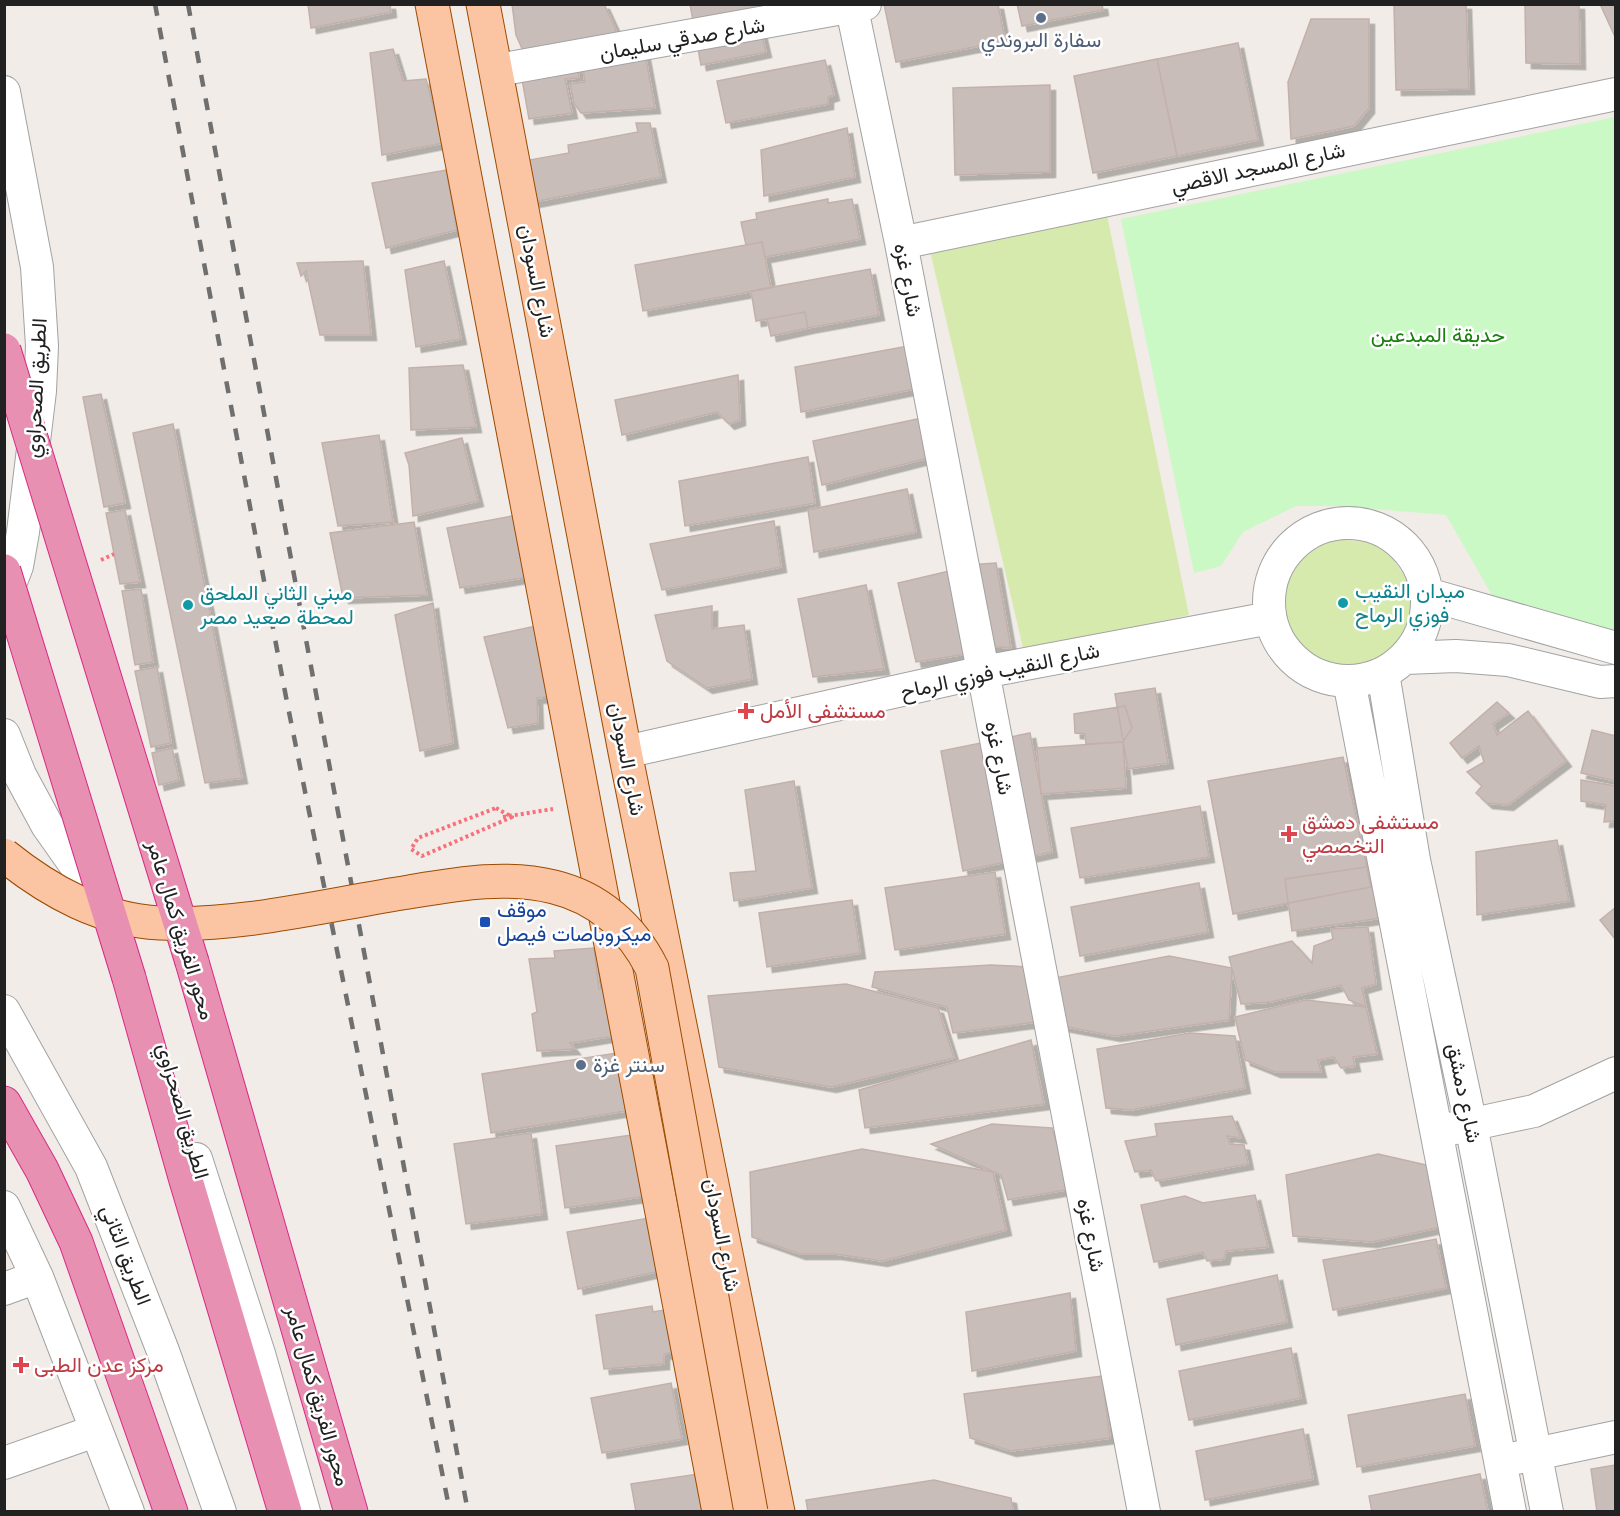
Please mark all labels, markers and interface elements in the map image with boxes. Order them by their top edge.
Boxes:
marker: سفارة البروندي [1034,11,1048,25]
street label: شارع صدقي سليمان [597,12,767,70]
place label: سفارة البروندي [981,27,1101,57]
street label: شارع المسجد الاقصي [1169,137,1348,203]
street label: شارع السودان [512,222,561,340]
street label: شارع غزه [887,241,928,319]
street label: الطريق الصحراوي [19,317,57,459]
park label: حديقة المبدعين [1371,322,1505,347]
place label: ميدان النقيب فوزي الرماح [1355,578,1465,632]
place label: مبني الثاني الملحق لمحطة صعيد مصر [199,580,354,630]
marker: ميدان النقيب فوزي الرماح [1336,596,1350,610]
marker: مبني الثاني الملحق لمحطة صعيد مصر [181,598,195,612]
street label: شارع النقيب فوزي الرماح [898,637,1103,709]
place label: مستشفى الأمل [760,698,886,723]
street label: شارع السودان [602,700,651,818]
marker: مستشفى الأمل [737,702,755,720]
street label: شارع غزه [978,719,1019,797]
place label: مستشفى دمشق التخصصي [1302,809,1439,863]
marker: مستشفى دمشق التخصصي [1280,825,1298,843]
street label: محور الفريق كمال عامر [141,836,221,1023]
place label: موقف ميكروباصات فيصل [497,897,652,947]
marker: موقف ميكروباصات فيصل [478,915,492,929]
street label: الطريق الصحراوي [147,1040,215,1183]
street label: شارع دمشق [1440,1041,1487,1145]
place label: سنتر غزة [593,1052,665,1078]
marker: سنتر غزة [574,1058,588,1072]
street label: شارع السودان [697,1176,746,1294]
street label: شارع غزه [1070,1196,1111,1274]
street label: الطريق الثاني [91,1201,157,1310]
street label: محور الفريق كمال عامر [280,1302,356,1489]
place label: مركز عدن الطبى [34,1352,164,1378]
marker: مركز عدن الطبى [12,1356,30,1374]

